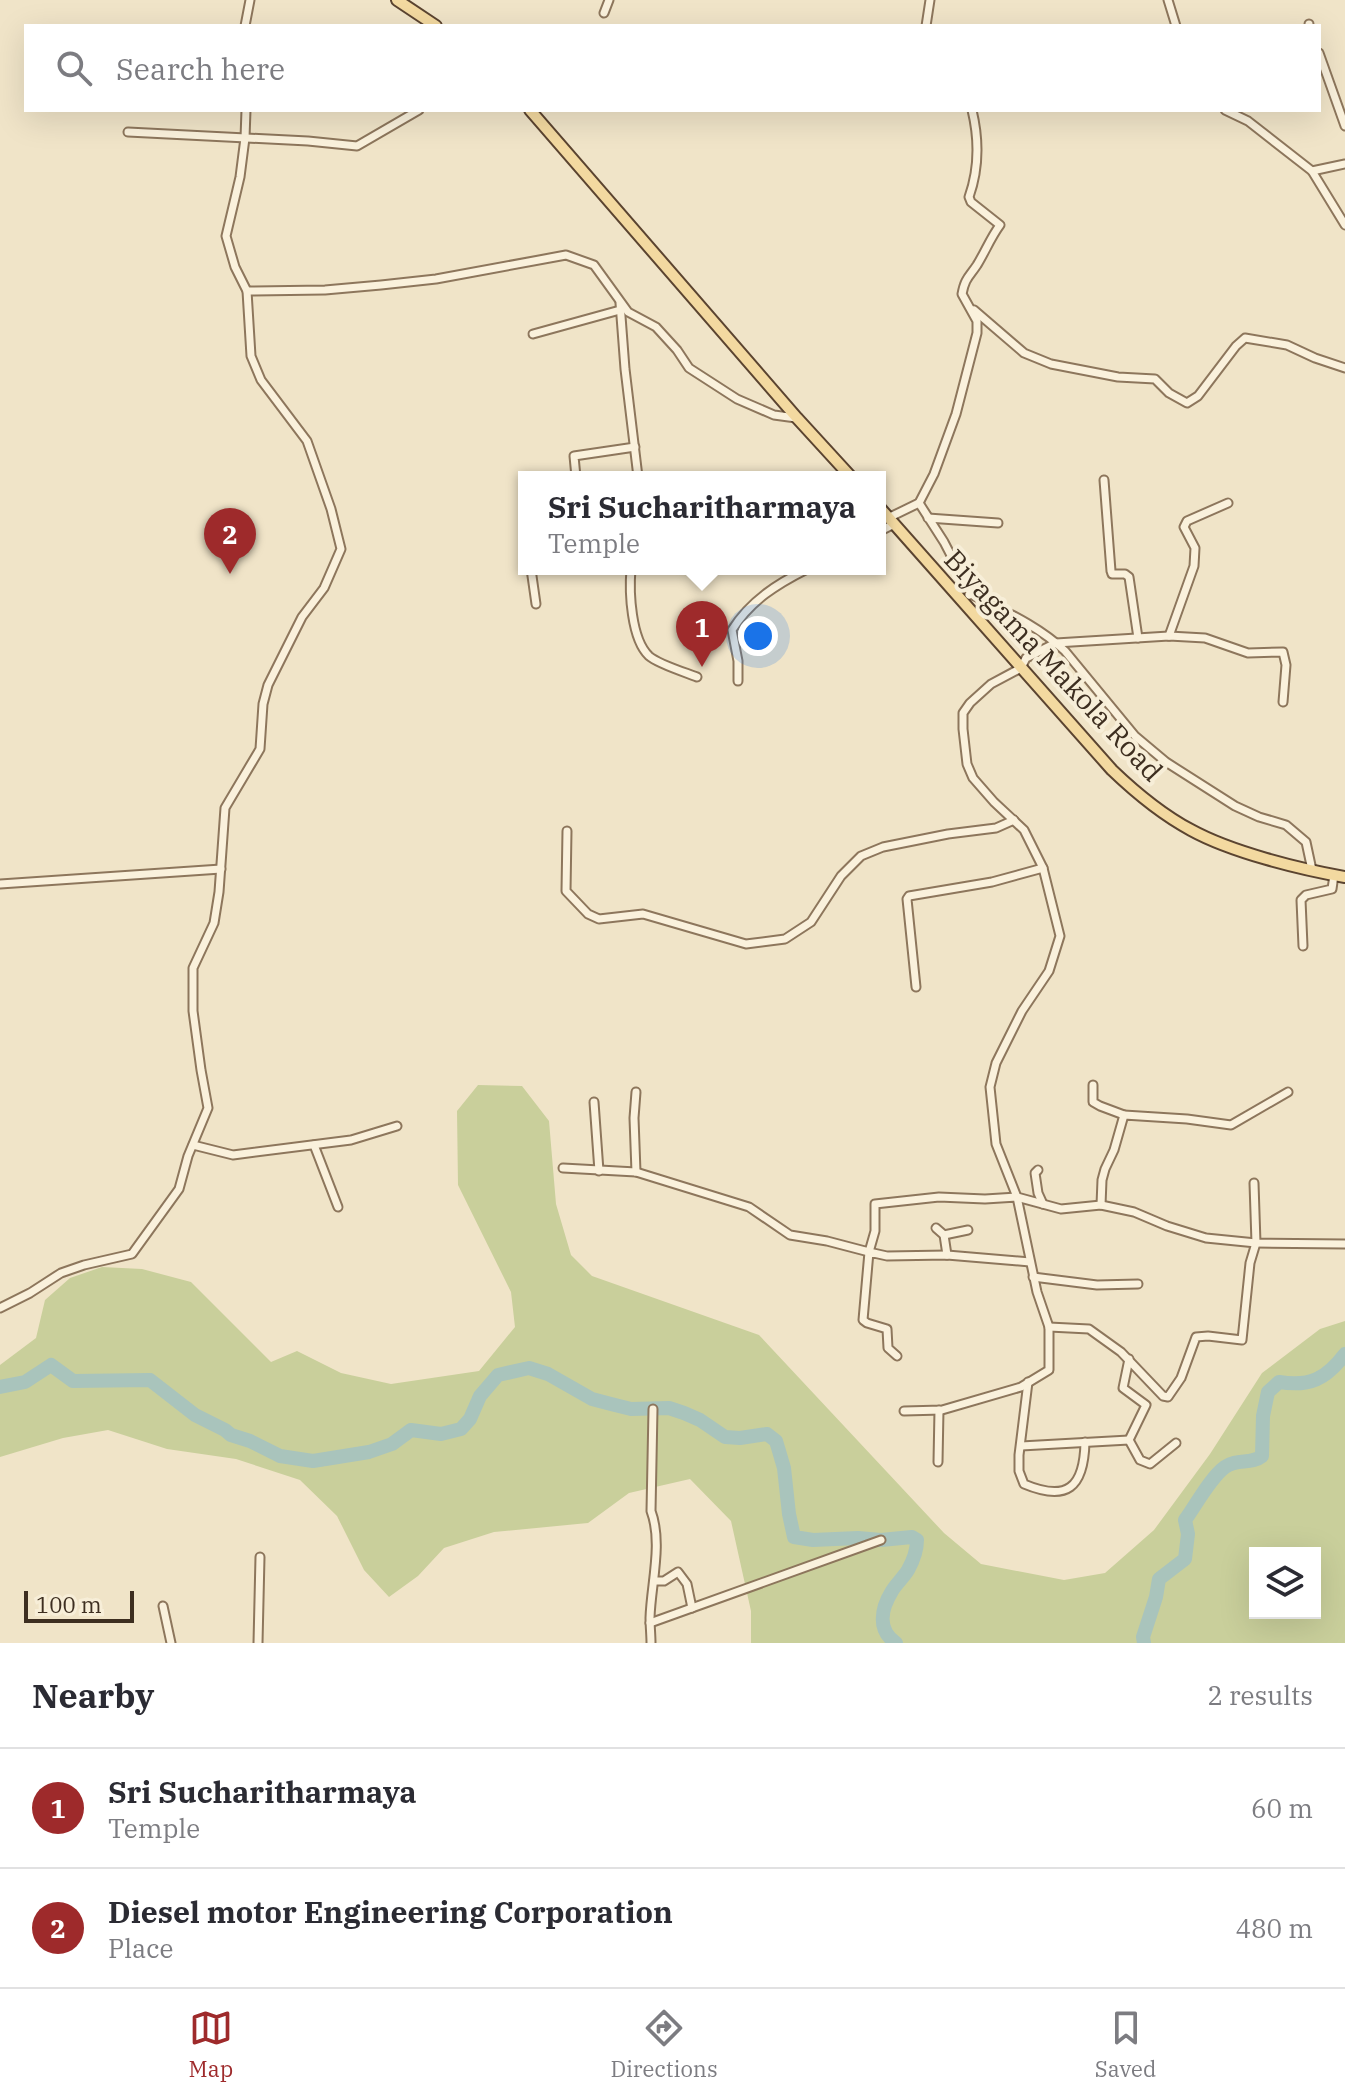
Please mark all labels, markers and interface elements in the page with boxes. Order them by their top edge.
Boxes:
search box [24,24,1321,112]
icon: search [52,46,96,90]
text: Search here [116,49,285,88]
popup [518,471,886,575]
text: Sri Sucharitharmaya [548,487,856,526]
pin: 2 [204,508,256,574]
text: Temple [548,526,640,560]
street label: Biyagama Makola Road [937,541,1171,789]
pin: 1 [676,601,728,667]
your location [738,616,778,656]
map controls [1249,1547,1321,1619]
button: layers [1249,1547,1321,1619]
scale bar [24,1587,134,1623]
text: 100 m [36,1590,102,1619]
text: Nearby [32,1673,154,1717]
text: 2 results [1207,1678,1313,1712]
text: Sri Sucharitharmaya [108,1772,417,1811]
text: 1 [50,1791,66,1825]
text: 60 m [1251,1791,1313,1825]
text: Temple [108,1811,200,1845]
text: Diesel motor Engineering Corporation [108,1892,673,1931]
text: 2 [50,1911,66,1945]
text: 480 m [1235,1911,1313,1945]
text: Place [108,1931,173,1965]
tab: Map [189,2006,233,2083]
tab: Directions [610,2006,718,2083]
tab: Saved [1095,2006,1156,2083]

